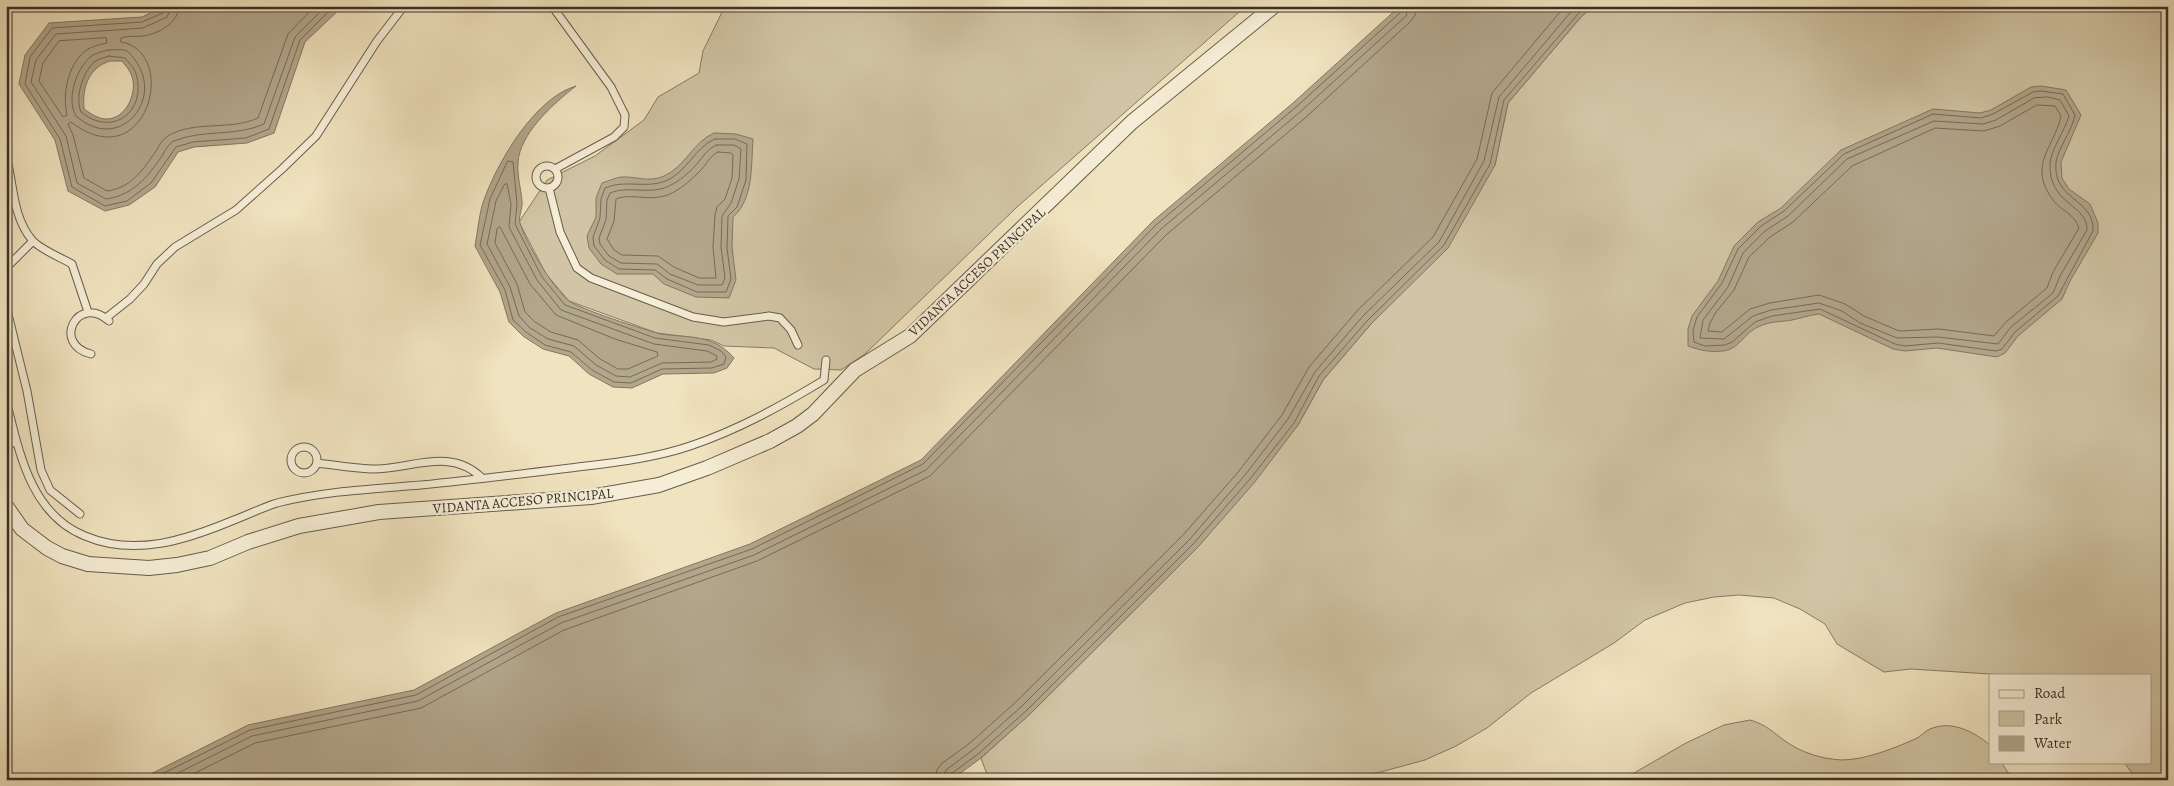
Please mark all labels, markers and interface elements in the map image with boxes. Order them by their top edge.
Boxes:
street label: VIDANTA ACCESO PRINCIPAL [904,203,1050,341]
street label: VIDANTA ACCESO PRINCIPAL [431,484,615,518]
legend [1989,674,2152,764]
text: Road [2034,683,2066,703]
text: Park [2034,709,2063,729]
text: Water [2033,733,2071,753]

